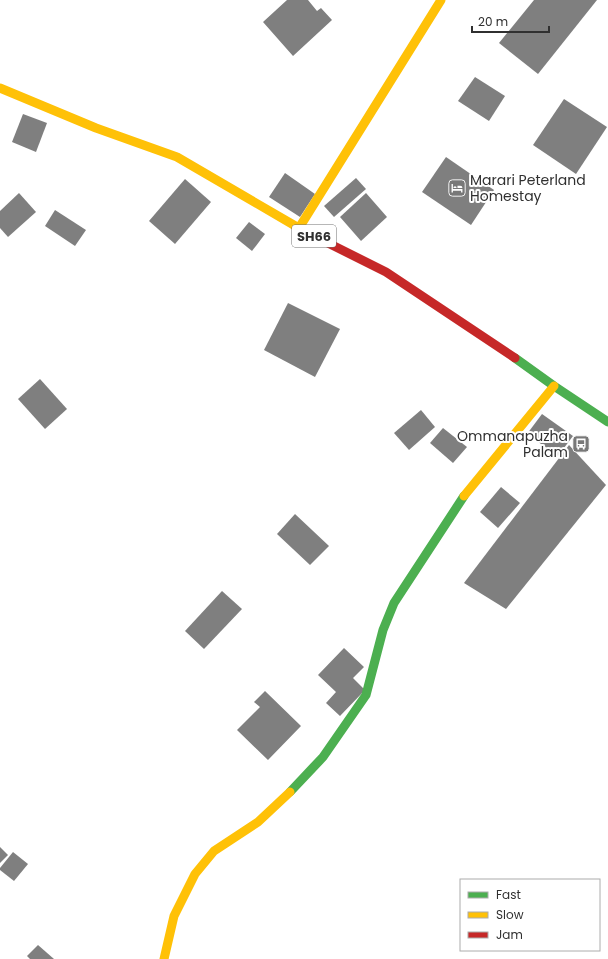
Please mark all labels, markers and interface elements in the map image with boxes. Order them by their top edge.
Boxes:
scale bar [472,8,549,34]
text: 20 m [478,13,508,30]
place label: Marari Peterland Homestay [470,170,586,206]
hotel icon: Marari Peterland Homestay [447,178,467,198]
road number: SH66 [292,225,336,247]
place label: Ommanapuzha Palam [457,426,568,462]
bus stop icon: Ommanapuzha Palam [571,434,591,454]
legend [460,879,600,951]
text: Fast [496,886,521,903]
text: Slow [496,906,524,923]
text: Jam [496,926,523,943]

